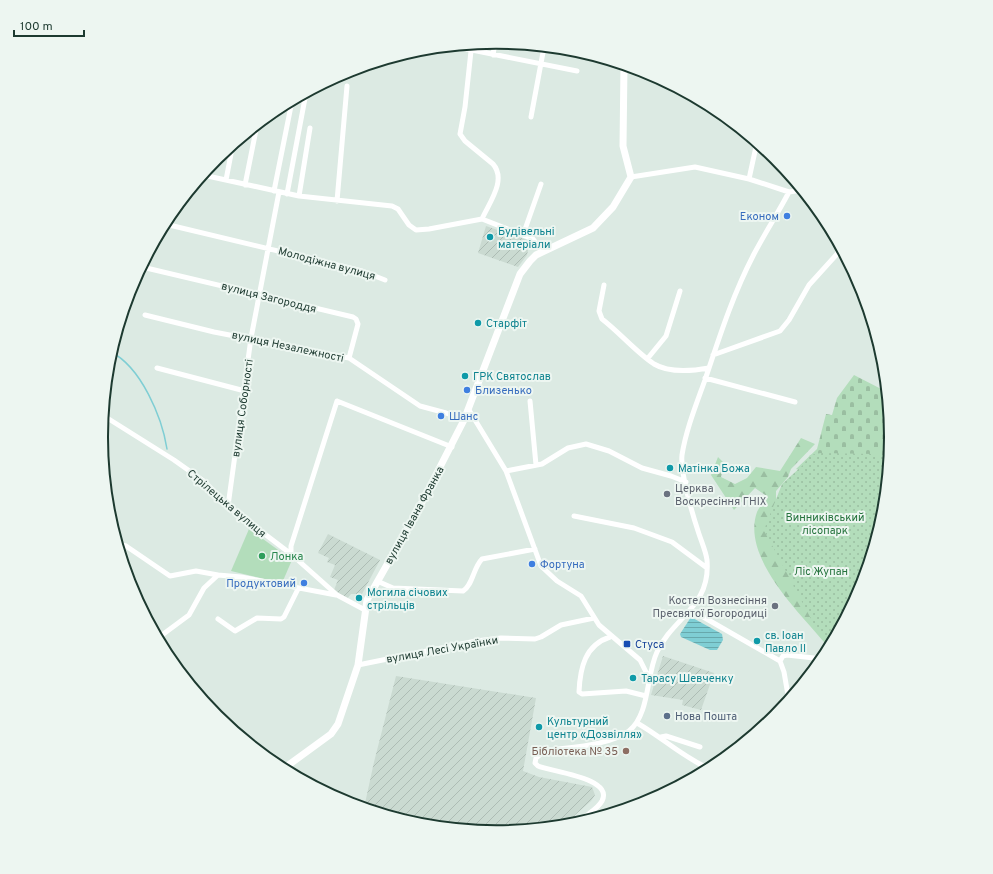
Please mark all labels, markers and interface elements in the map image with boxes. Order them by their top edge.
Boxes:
scale bar [14,12,84,38]
text: 100 m [20,19,53,35]
place label: Економ [740,210,779,224]
marker: Економ [782,211,792,221]
place label: Будівельні матеріали [498,225,555,252]
marker: Будівельні матеріали [485,232,495,242]
street label: Молодіжна вулиця [276,244,377,284]
street label: вулиця Загороддя [220,279,318,317]
place label: Старфіт [486,317,527,331]
marker: Старфіт [473,318,483,328]
street label: вулиця Незалежності [230,328,345,366]
street label: вулиця Соборності [229,358,257,458]
place label: ГРК Святослав [473,370,551,384]
marker: ГРК Святослав [460,371,470,381]
place label: Близенько [475,384,532,398]
marker: Близенько [462,385,472,395]
place label: Шанс [449,410,478,424]
marker: Шанс [436,411,446,421]
place label: Матінка Божа [678,462,750,476]
marker: Матінка Божа [665,463,675,473]
street label: вулиця Івана Франка [382,464,448,567]
street label: Стрілецька вулиця [184,467,269,541]
place label: Церква Воскресіння ГНІХ [675,482,767,509]
marker: Церква Воскресіння ГНІХ [662,489,672,499]
park label: Винниківський лісопарк [785,511,865,538]
place label: Лонка [270,550,304,564]
marker: Лонка [257,551,267,561]
place label: Фортуна [540,558,585,572]
marker: Фортуна [527,559,537,569]
park label: Ліс Жупан [794,565,848,579]
place label: Продуктовий [226,577,296,591]
marker: Продуктовий [299,578,309,588]
place label: Могила січових стрільців [367,586,448,613]
marker: Могила січових стрільців [354,593,364,603]
place label: Костел Вознесіння Пресвятої Богородиці [653,594,767,621]
marker: Костел Вознесіння Пресвятої Богородиці [770,601,780,611]
place label: св. Іоан Павло ІІ [765,629,806,656]
street label: вулиця Лесі Українки [385,633,499,667]
marker: св. Іоан Павло ІІ [752,636,762,646]
place label: Стуса [635,638,665,652]
marker: Стуса [622,639,632,649]
place label: Тарасу Шевченку [641,672,734,686]
marker: Тарасу Шевченку [628,673,638,683]
place label: Нова Пошта [675,710,737,724]
marker: Нова Пошта [662,711,672,721]
place label: Культурний центр «Дозвілля» [547,715,642,742]
marker: Культурний центр «Дозвілля» [534,722,544,732]
place label: Бібліотека № 35 [532,745,618,759]
marker: Бібліотека № 35 [621,746,631,756]

